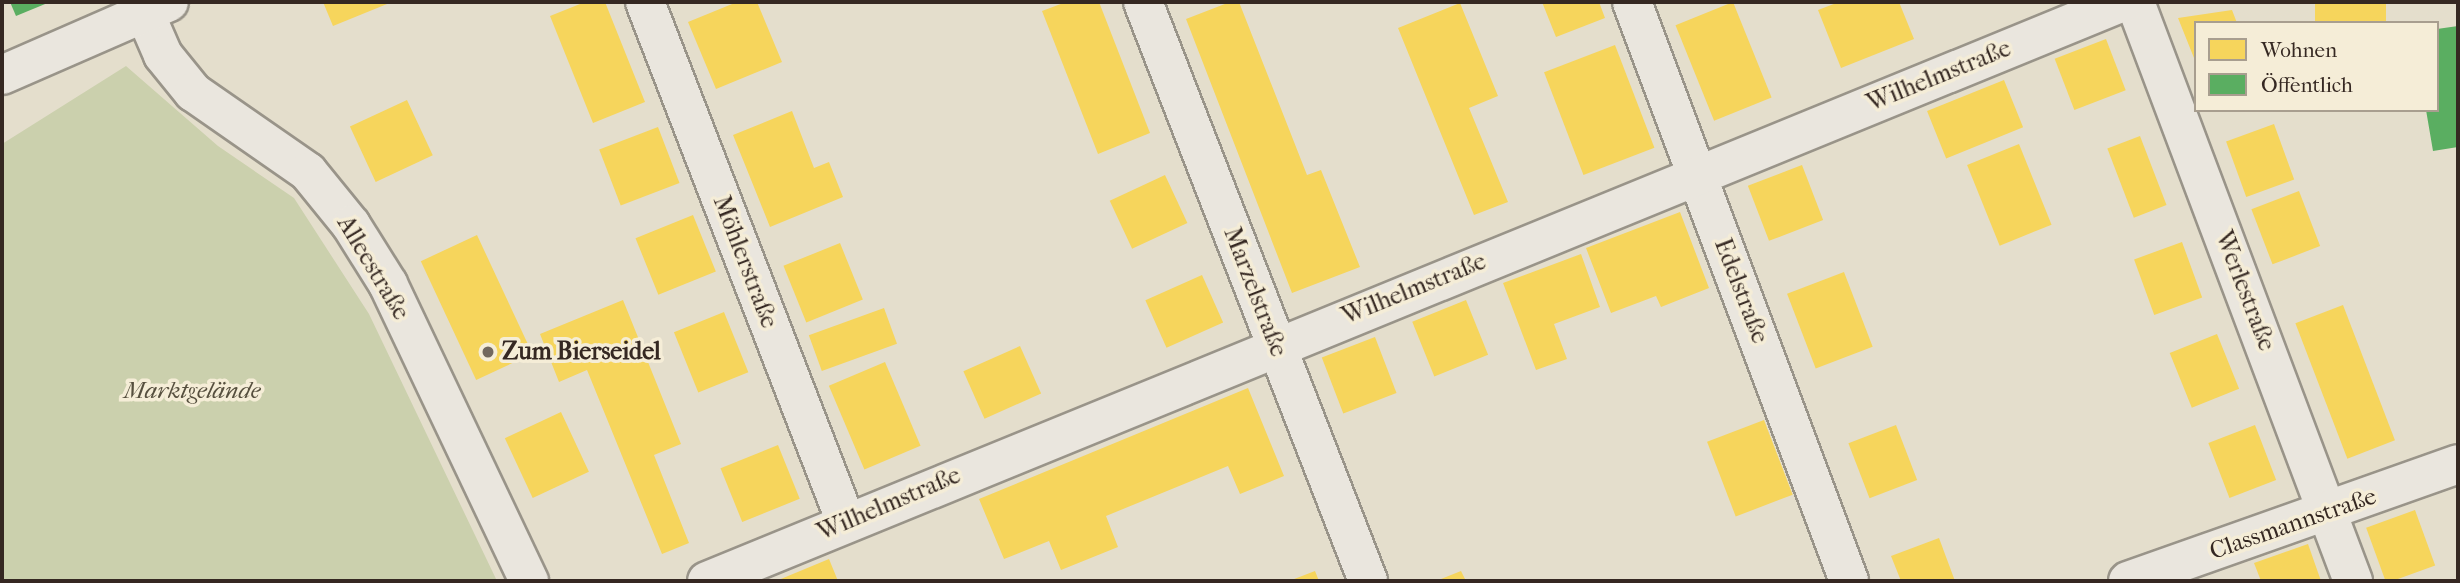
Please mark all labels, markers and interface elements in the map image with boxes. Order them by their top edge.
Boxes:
legend [2194,21,2439,112]
street label: Wilhelmstraße [1863,34,2015,118]
text: Wohnen [2261,38,2337,62]
text: Öffentlich [2261,73,2353,97]
street label: Möhlerstraße [707,192,783,332]
street label: Alleestraße [331,211,415,325]
street label: Marzelstraße [1217,223,1293,361]
street label: Werlestraße [2209,227,2281,355]
street label: Edelstraße [1708,235,1774,347]
street label: Wilhelmstraße [1338,247,1490,331]
place label: Zum Bierseidel [502,338,661,366]
marker: Zum Bierseidel [480,344,496,360]
park label: Marktgelände [124,377,260,405]
street label: Wilhelmstraße [813,461,965,547]
street label: Classmannstraße [2206,482,2380,566]

